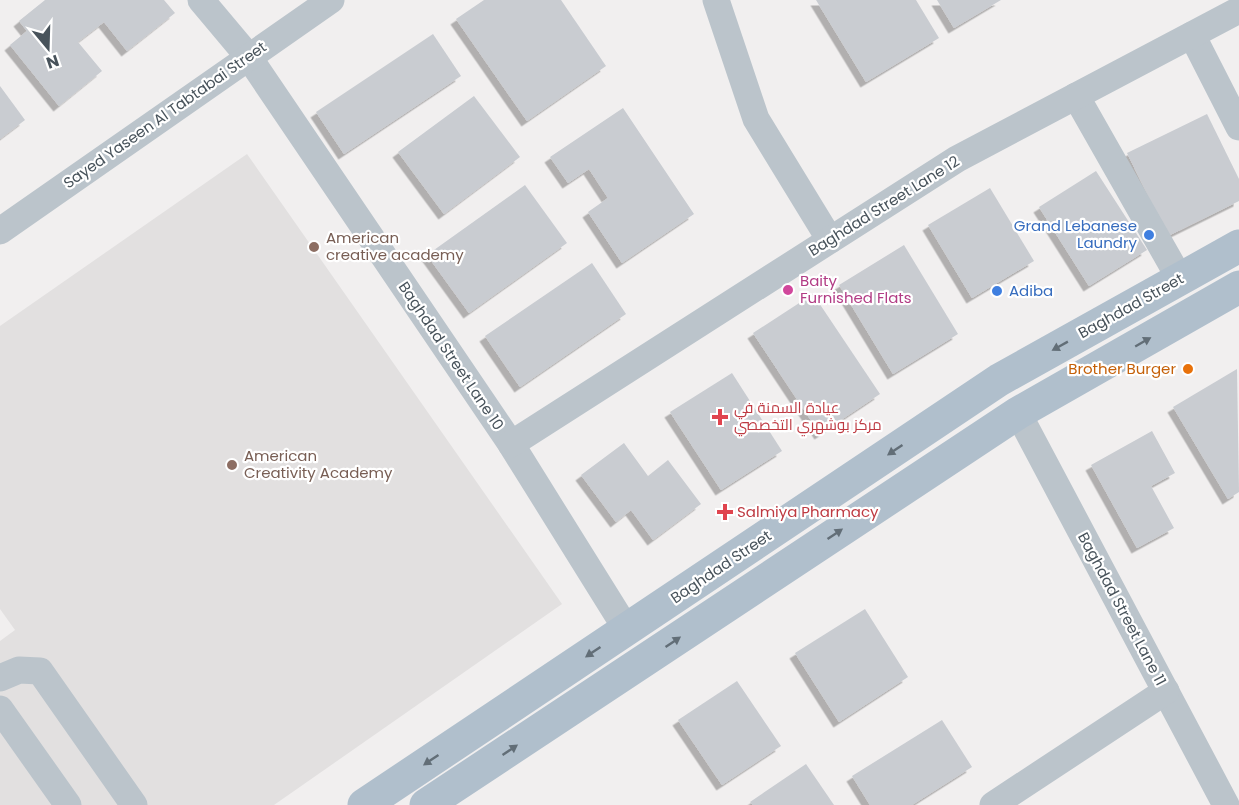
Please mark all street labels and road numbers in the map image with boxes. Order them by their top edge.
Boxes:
street label: Sayed Yaseen Al Tabtabai Street [59,36,270,193]
street label: Baghdad Street Lane 12 [804,150,963,261]
street label: Baghdad Street [1074,268,1187,343]
street label: Baghdad Street Lane 10 [394,277,509,434]
street label: Baghdad Street [666,525,775,608]
street label: Baghdad Street Lane 11 [1073,529,1172,689]

